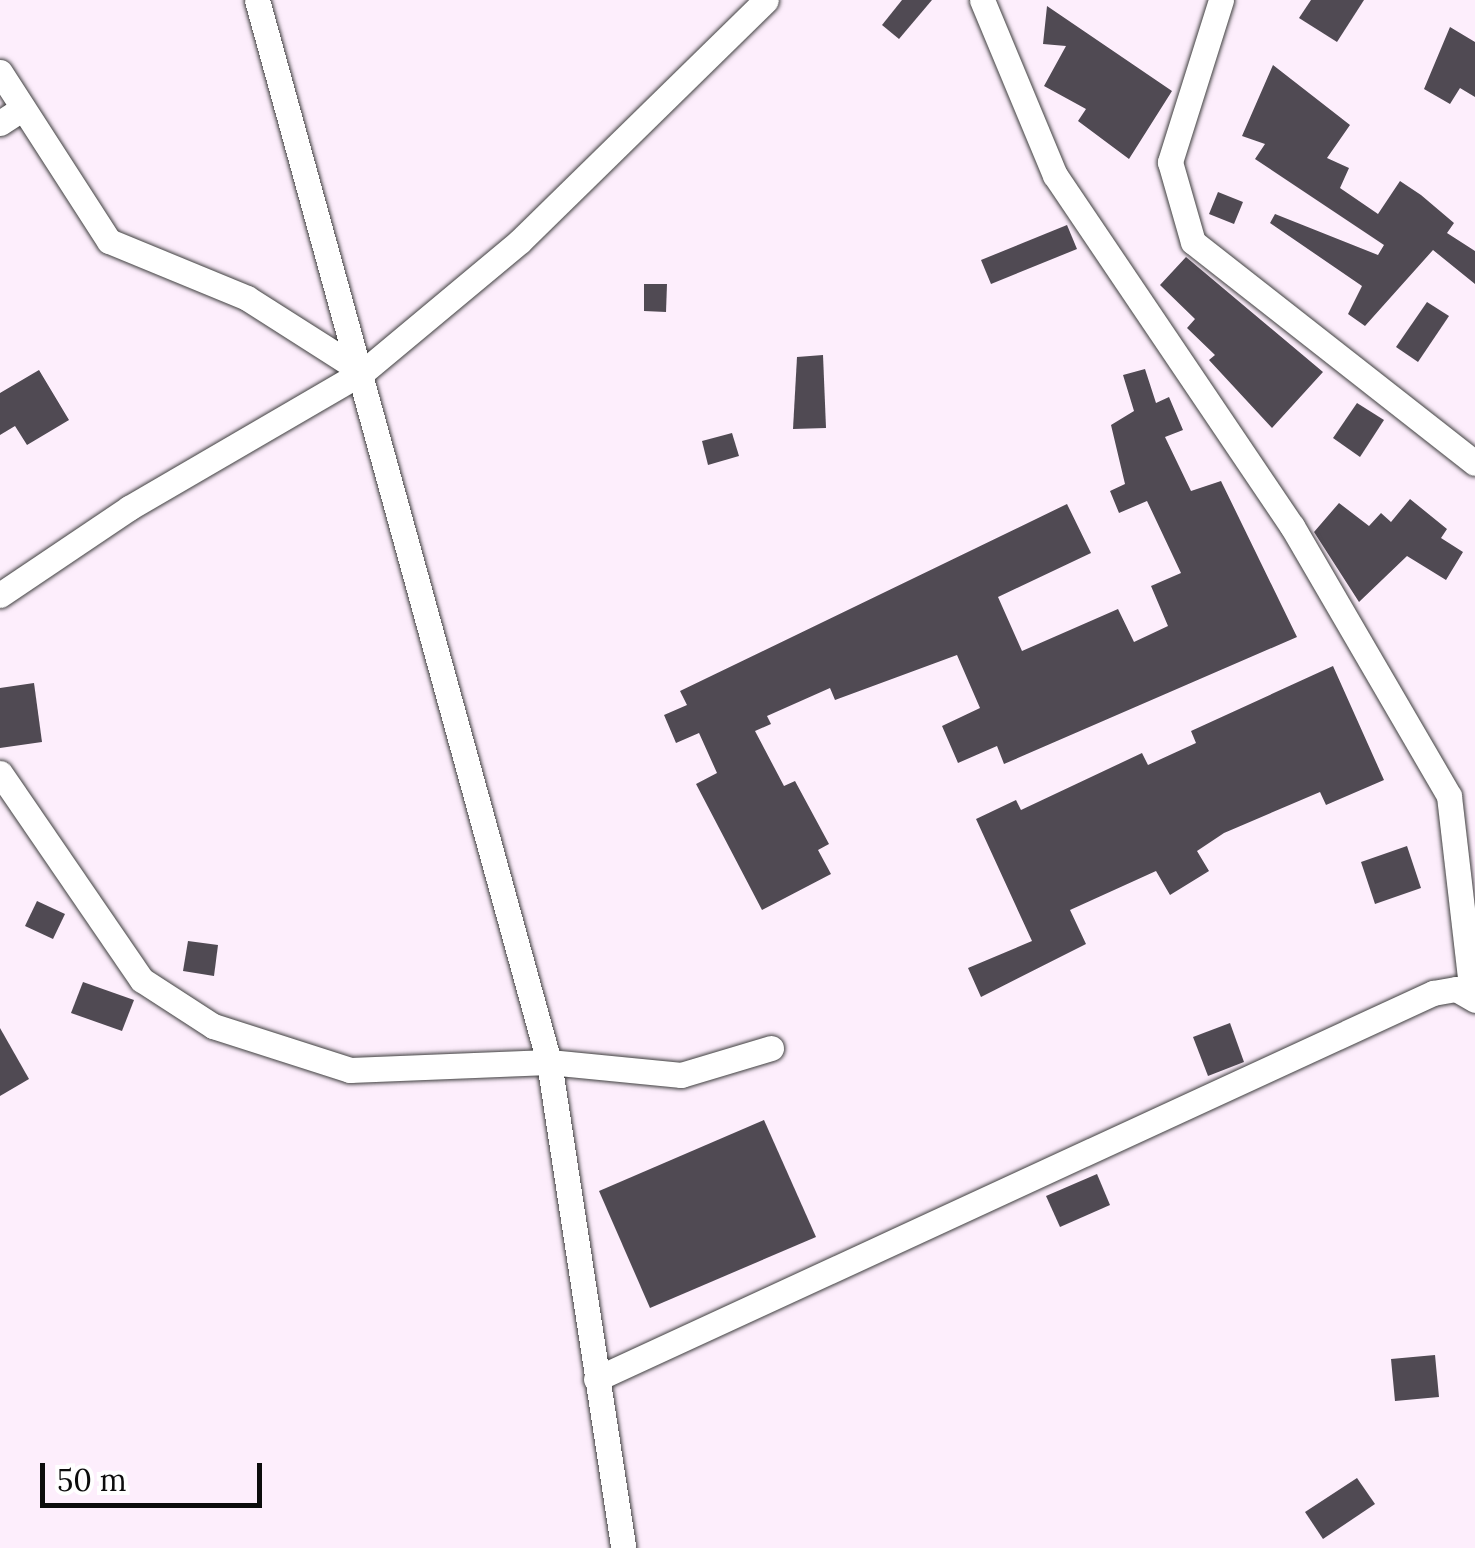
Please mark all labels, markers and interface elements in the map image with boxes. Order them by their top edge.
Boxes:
scale bar [45,1443,268,1505]
text: 50 m [57,1461,127,1499]

